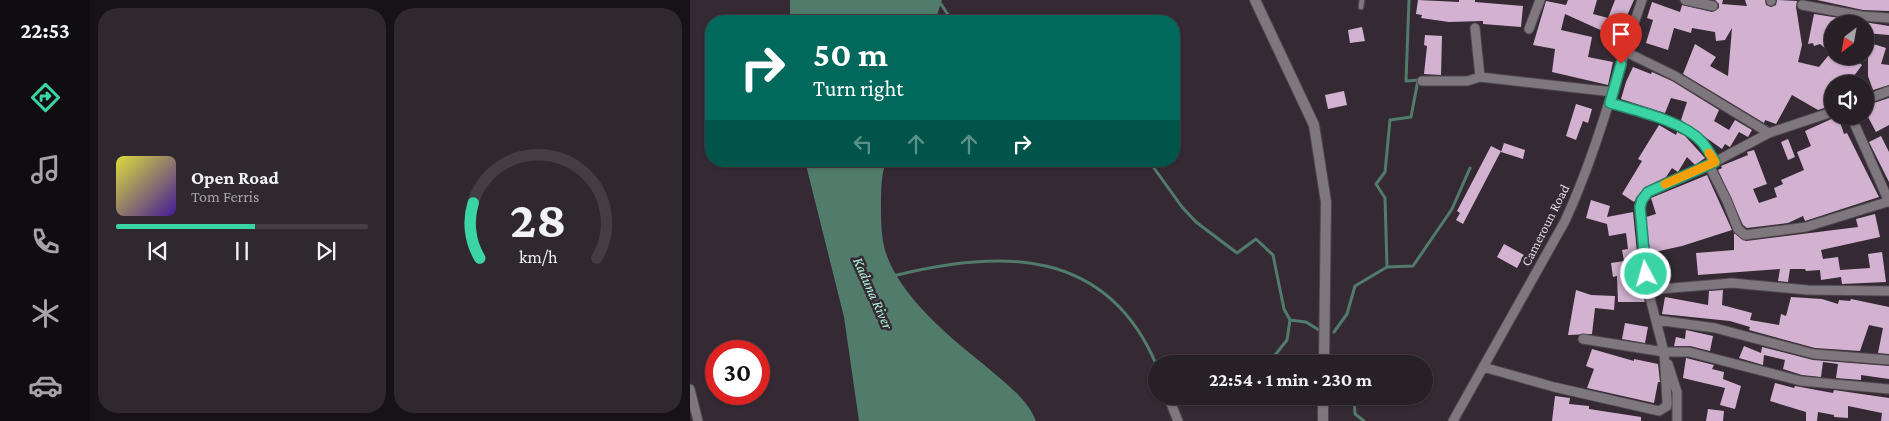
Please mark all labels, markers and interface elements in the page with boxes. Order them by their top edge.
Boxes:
pin [1600,13,1642,64]
north arrow [1824,15,1874,65]
map controls [1824,15,1874,125]
text: 22:53 [20,18,70,43]
icon: arrive [1607,20,1635,48]
icon: right [730,35,795,100]
text: 50 m [813,35,888,74]
button: sound [1824,75,1874,125]
text: Turn right [813,76,904,101]
icon: directions [28,80,63,115]
icon: left [849,130,877,158]
icon: ahead [902,130,930,158]
icon: ahead [955,130,983,158]
icon: right [1008,130,1036,158]
icon: music [28,152,63,187]
text: Open Road [191,167,279,188]
street label: Cameroun Road [1518,181,1573,269]
text: Tom Ferris [191,188,259,205]
text: 28 [510,190,566,248]
icon: phone [28,224,63,259]
icon: previous [144,237,172,265]
icon: pause [228,237,256,265]
icon: next [312,237,340,265]
text: km/h [519,247,558,267]
position arrow [1619,247,1671,299]
water label: Kaduna River [850,255,896,332]
icon: climate [28,296,63,331]
speed limit sign: 30 [705,340,770,405]
icon: car [28,368,63,403]
text: 22:54 · 1 min · 230 m [1209,369,1372,390]

